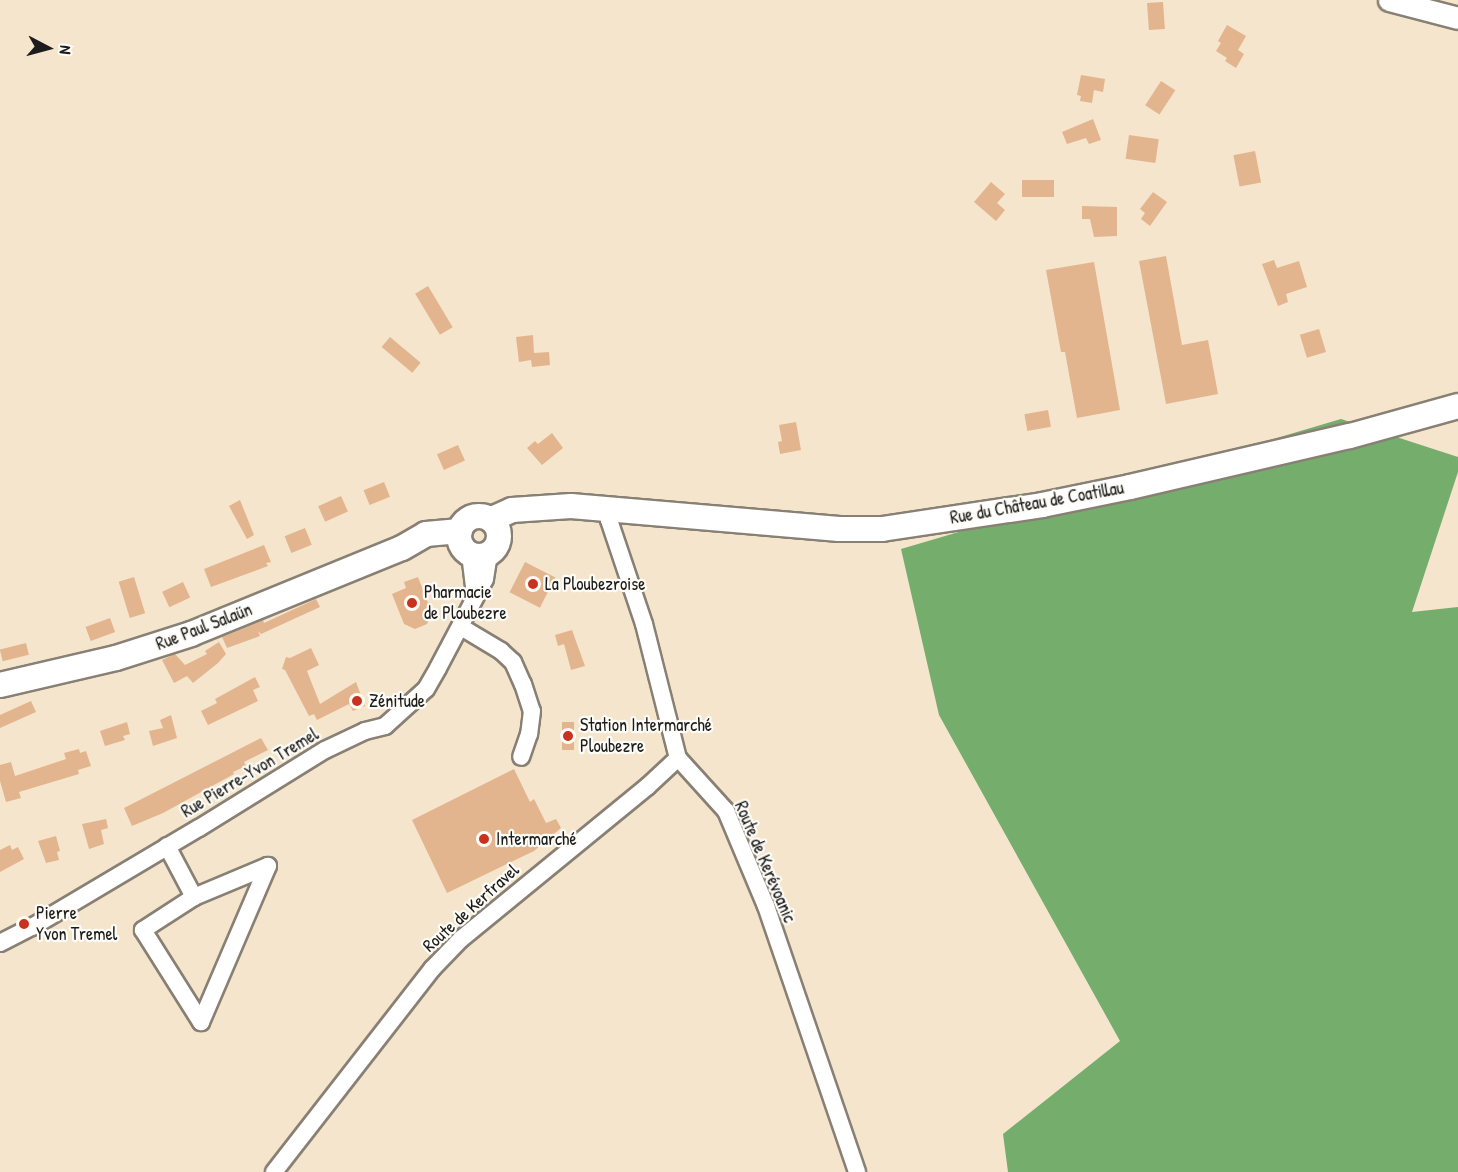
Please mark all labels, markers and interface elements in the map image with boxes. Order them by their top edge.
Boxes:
north arrow [18,18,78,78]
text: N [55,44,77,55]
street label: Rue du Château de Coatillau [948,477,1126,529]
place label: La Ploubezroise [545,573,645,595]
marker: La Ploubezroise [526,577,540,591]
place label: Pharmacie de Ploubezre [424,582,507,624]
marker: Pharmacie de Ploubezre [405,596,419,610]
street label: Rue Paul Salaün [153,599,255,655]
place label: Zénitude [369,690,425,712]
marker: Zénitude [350,694,364,708]
place label: Station Intermarché Ploubezre [580,715,712,758]
street label: Rue Pierre-Yvon Tremel [177,724,323,822]
marker: Station Intermarché Ploubezre [561,729,575,743]
street label: Route de Kerévoanic [730,798,800,926]
place label: Intermarché [496,828,577,850]
marker: Intermarché [477,832,491,846]
street label: Route de Kerfravel [419,859,523,957]
place label: Pierre Yvon Tremel [36,903,117,946]
marker: Pierre Yvon Tremel [17,917,31,931]

